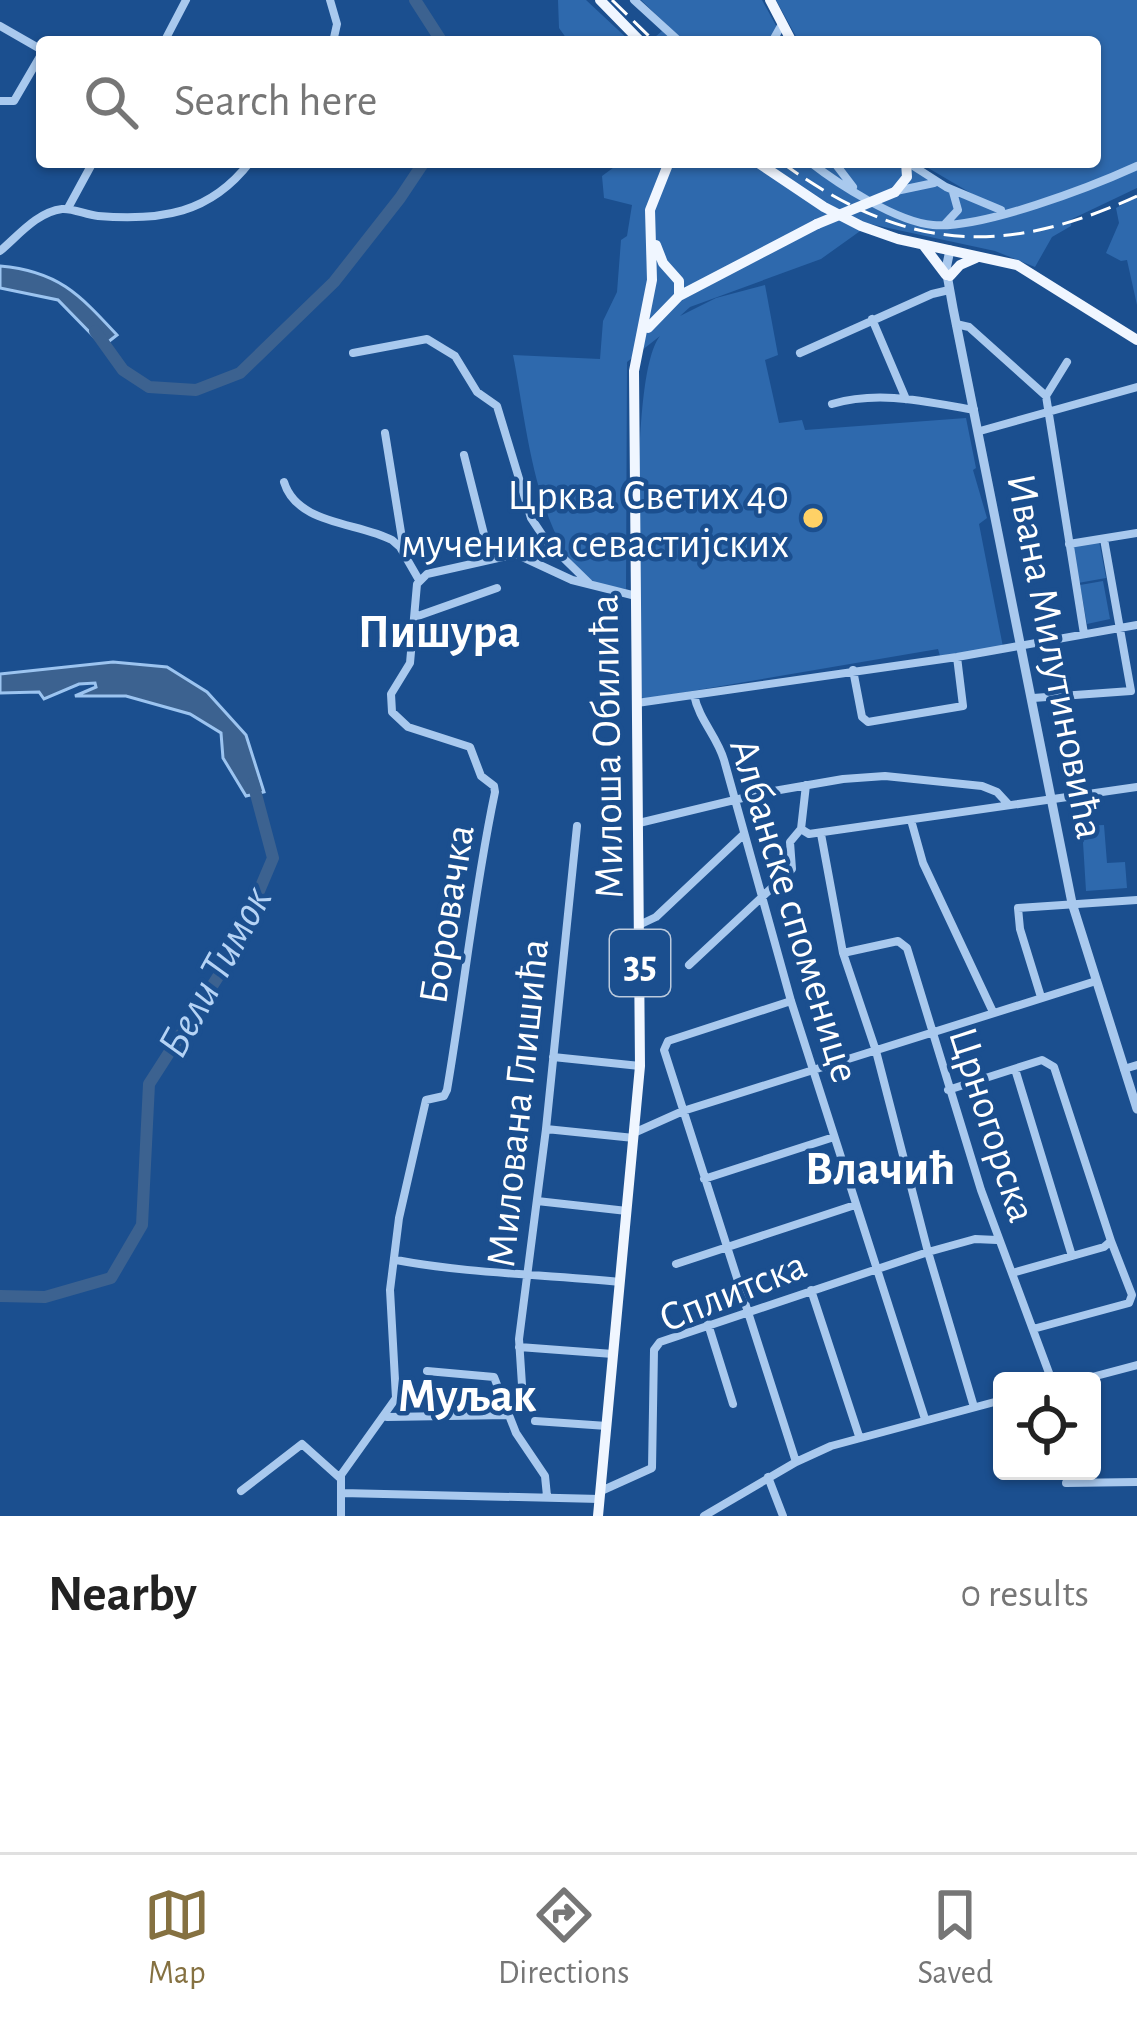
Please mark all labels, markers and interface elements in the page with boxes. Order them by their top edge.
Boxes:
search box [36,36,1101,168]
icon: search [78,69,144,135]
text: Search here [174,79,377,124]
street label: Ивана Милутиновића [999,470,1111,842]
place label: Црква Светих 40 мученика севастијских [401,475,789,565]
marker: Црква Светих 40 мученика севастијских [800,505,826,531]
street label: Милоша Обилића [583,594,631,900]
district label: Пишура [358,609,520,657]
street label: Албанске споменице [722,734,866,1088]
street label: Боровачка [412,822,482,1007]
water label: Бели Тимок [150,879,281,1065]
road number: 35 [610,930,670,996]
street label: Милована Глишића [480,937,556,1269]
street label: Црногорска [941,1022,1043,1227]
district label: Влачић [805,1146,955,1194]
street label: Сплитска [653,1243,812,1340]
map controls [993,1372,1101,1480]
button: locate [993,1372,1101,1480]
district label: Муљак [397,1373,537,1421]
text: Nearby [48,1569,197,1620]
text: 0 results [961,1575,1089,1614]
tab: Map [144,1882,210,1994]
tab: Directions [498,1882,629,1994]
tab: Saved [917,1882,993,1994]

